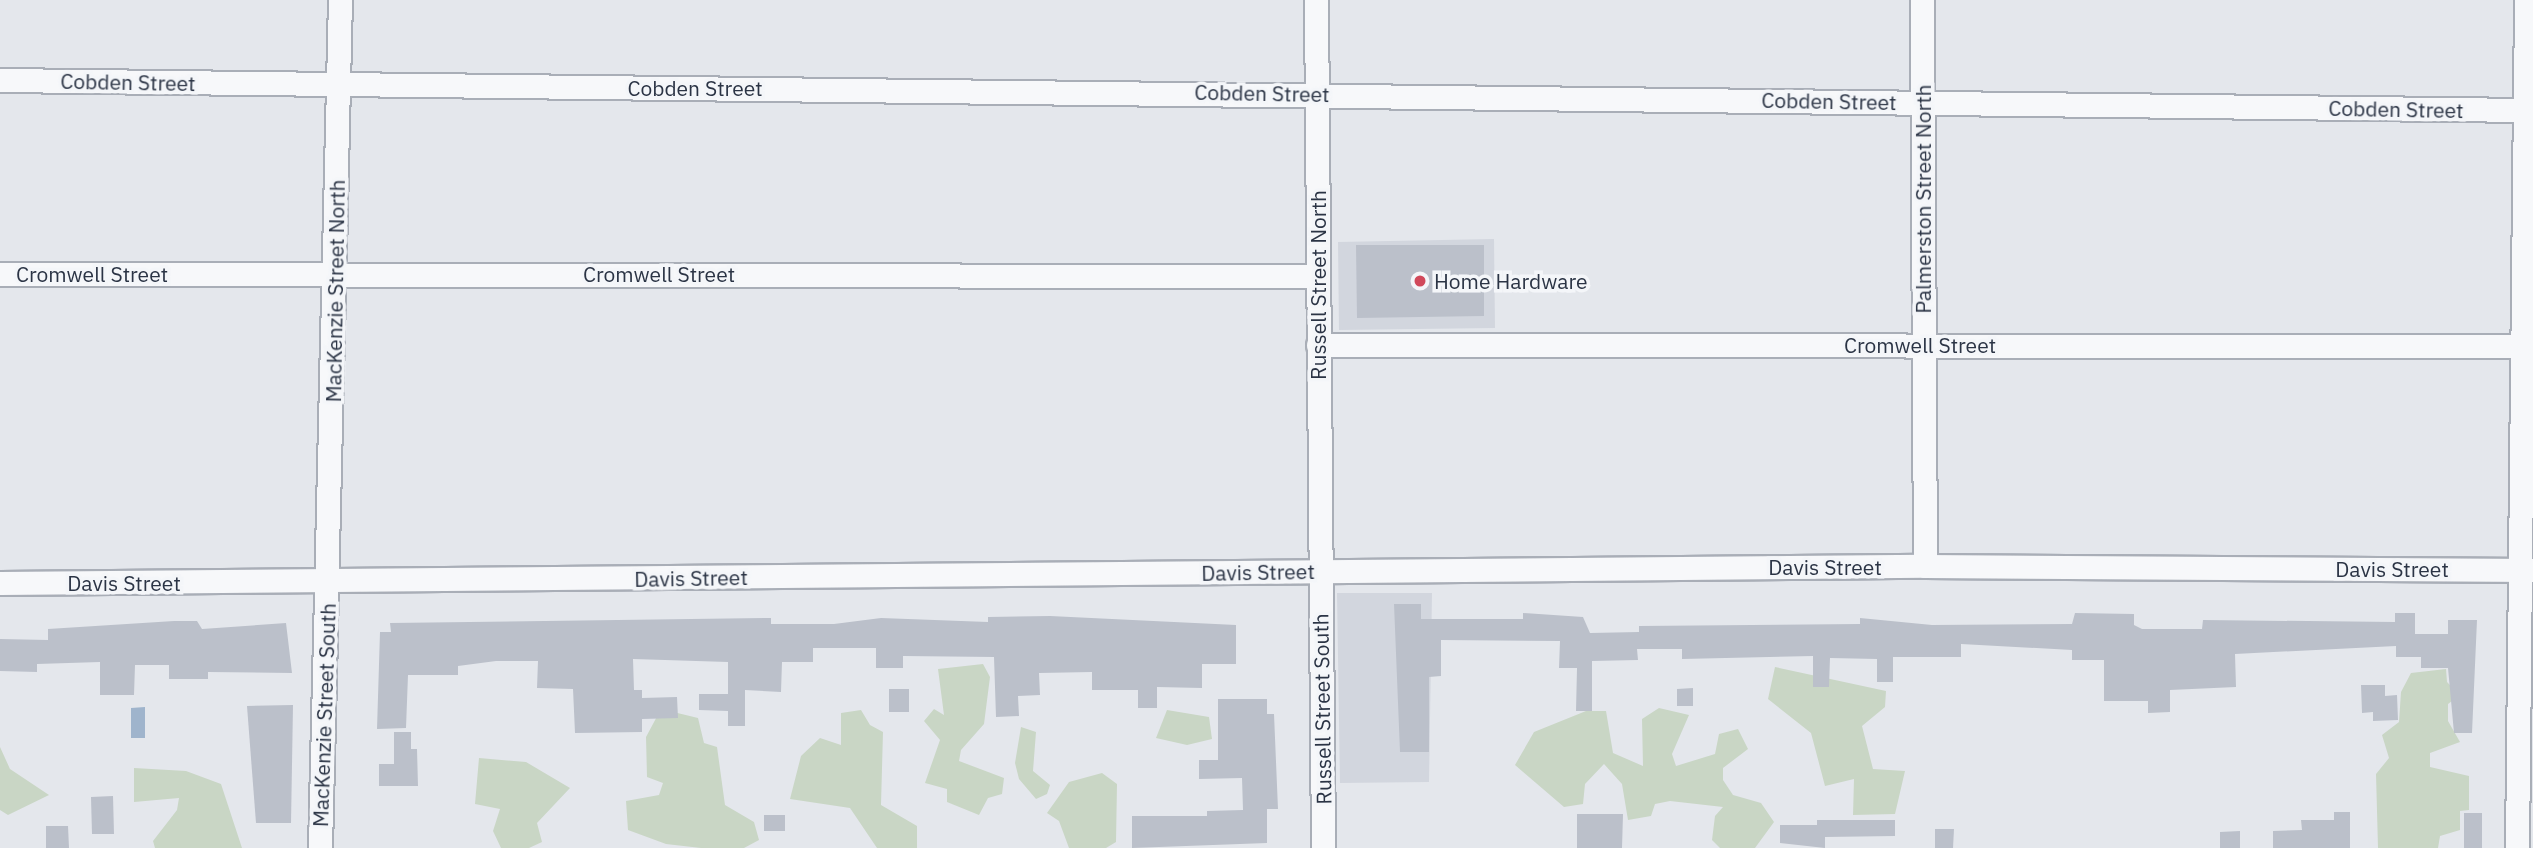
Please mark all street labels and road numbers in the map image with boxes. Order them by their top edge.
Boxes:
street label: Cobden Street [60,68,196,96]
street label: Cobden Street [627,75,763,101]
street label: Cobden Street [1194,79,1330,107]
street label: Palmerston Street North [1910,84,1936,314]
street label: Cobden Street [1761,87,1897,115]
street label: Cobden Street [2328,95,2464,123]
street label: MacKenzie Street North [320,179,350,403]
street label: Russell Street North [1305,190,1331,380]
street label: Cromwell Street [16,261,168,287]
street label: Cromwell Street [583,261,735,287]
street label: Cromwell Street [1844,332,1996,358]
street label: Davis Street [1768,554,1882,580]
street label: Davis Street [2335,556,2449,582]
street label: Davis Street [1201,558,1315,586]
street label: Davis Street [634,564,748,592]
street label: Davis Street [67,570,181,596]
street label: MacKenzie Street South [307,602,341,828]
street label: Russell Street South [1308,613,1336,805]

